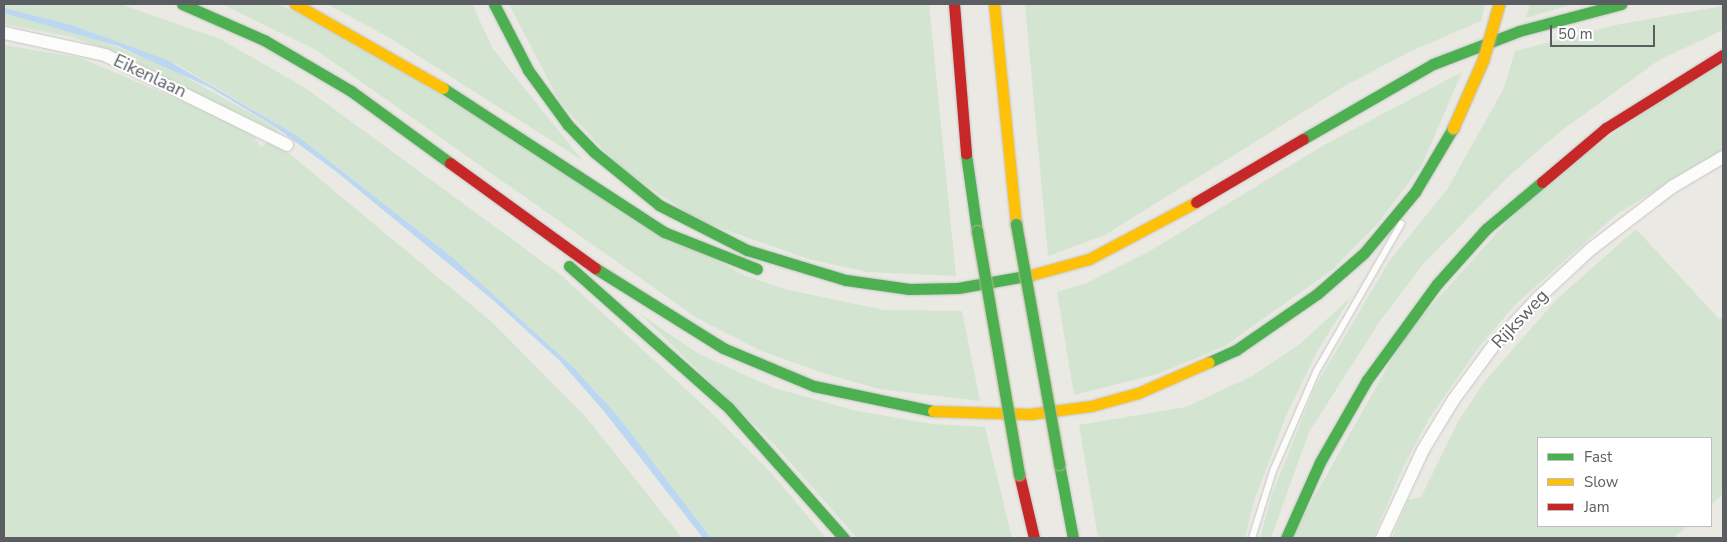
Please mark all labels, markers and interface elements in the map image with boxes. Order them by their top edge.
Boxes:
scale bar [1552,15,1657,47]
text: 50 m [1558,24,1593,44]
street label: Eikenlaan [110,50,190,102]
street label: Rijksweg [1487,285,1553,353]
legend [1537,437,1712,527]
text: Fast [1584,447,1612,467]
text: Slow [1584,472,1618,492]
text: Jam [1584,497,1610,517]

